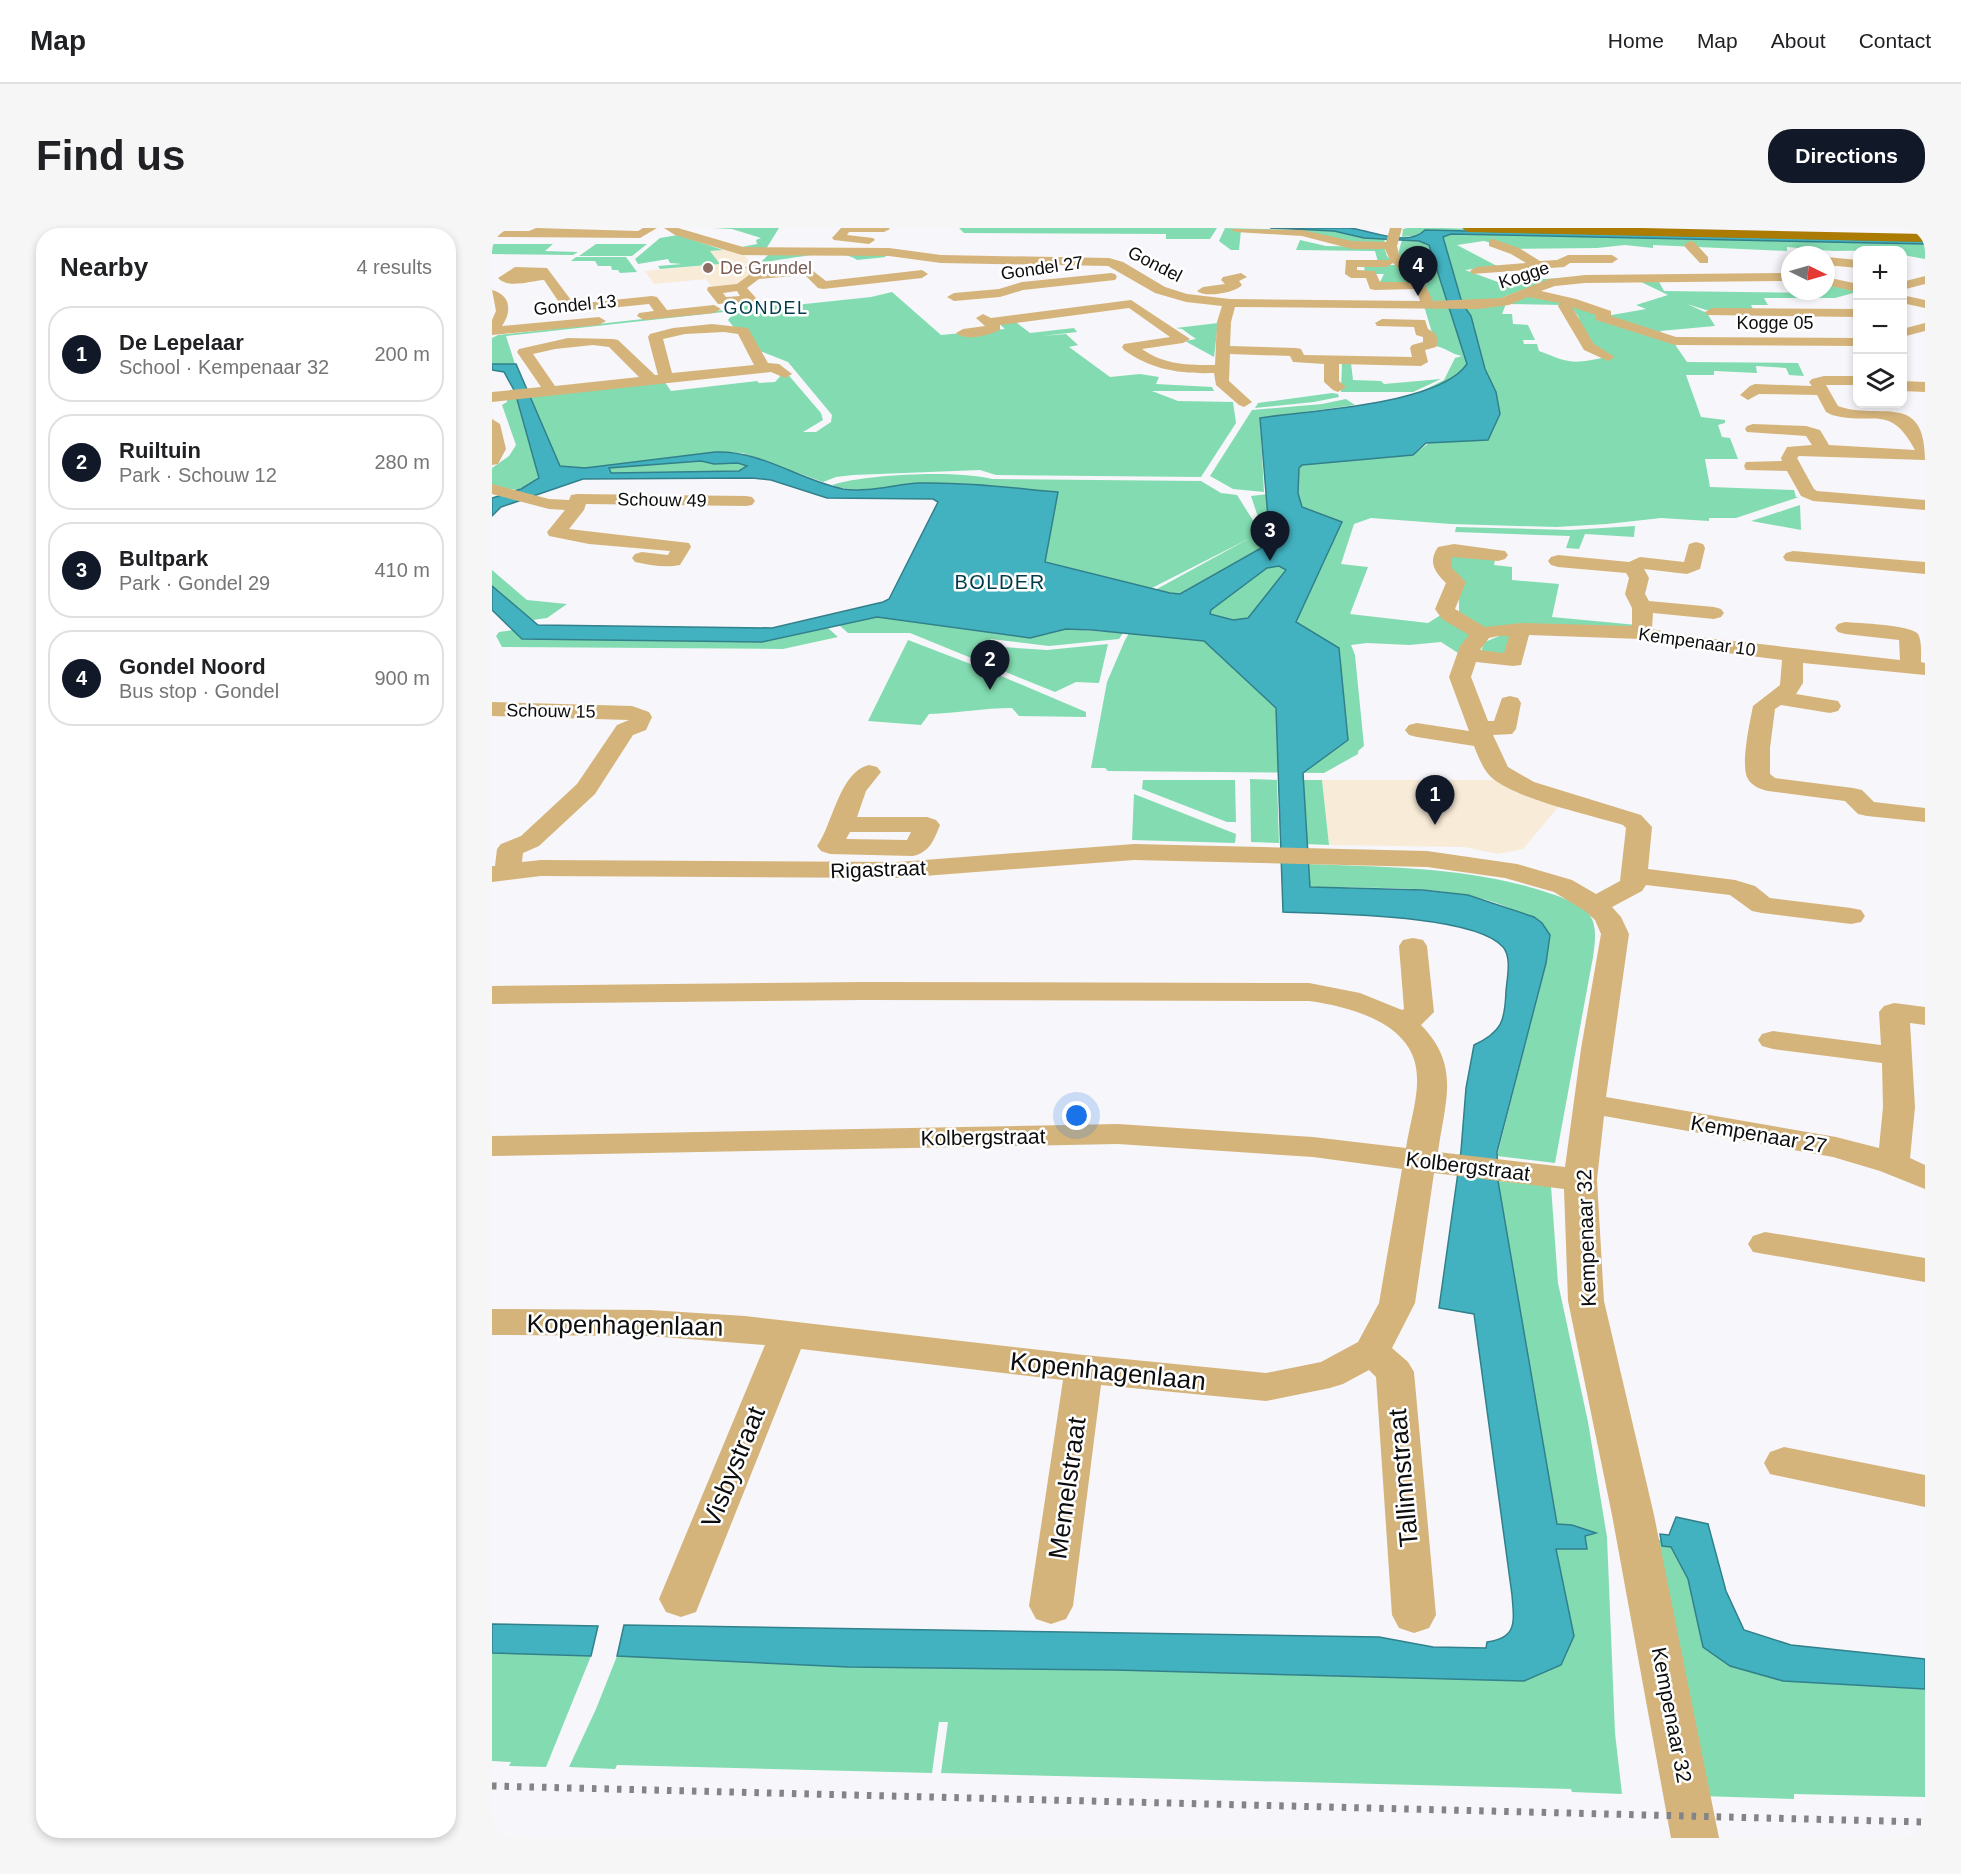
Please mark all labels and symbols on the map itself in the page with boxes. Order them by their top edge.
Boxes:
street label: Gondel [1125,242,1185,286]
north arrow [1781,246,1835,300]
pin: 4 [1398,247,1438,296]
street label: Gondel 27 [999,252,1085,284]
street label: Kogge [1496,257,1552,293]
place label: De Grundel [720,258,812,278]
marker: De Grundel [701,261,715,275]
street label: Gondel 13 [533,291,617,319]
district label: GONDEL [723,298,809,318]
street label: Kogge 05 [1736,313,1814,333]
street label: Schouw 49 [617,489,707,511]
pin: 3 [1250,512,1290,561]
district label: BOLDER [954,571,1046,593]
street label: Kempenaar 10 [1637,624,1757,660]
pin: 2 [970,640,1010,690]
street label: Schouw 15 [506,700,596,722]
pin: 1 [1416,776,1454,825]
street label: Rigastraat [830,856,926,882]
your location [1062,1101,1091,1130]
street label: Kempenaar 27 [1689,1111,1829,1157]
street label: Kolbergstraat [920,1124,1046,1150]
street label: Kolbergstraat [1405,1147,1532,1185]
street label: Kempenaar 32 [1572,1169,1600,1307]
street label: Kopenhagenlaan [526,1308,724,1342]
street label: Kopenhagenlaan [1009,1346,1207,1396]
street label: Visbystraat [695,1401,771,1532]
street label: Tallinnstraat [1382,1407,1424,1548]
street label: Memelstraat [1042,1414,1092,1561]
street label: Kempenaar 32 [1648,1645,1696,1785]

